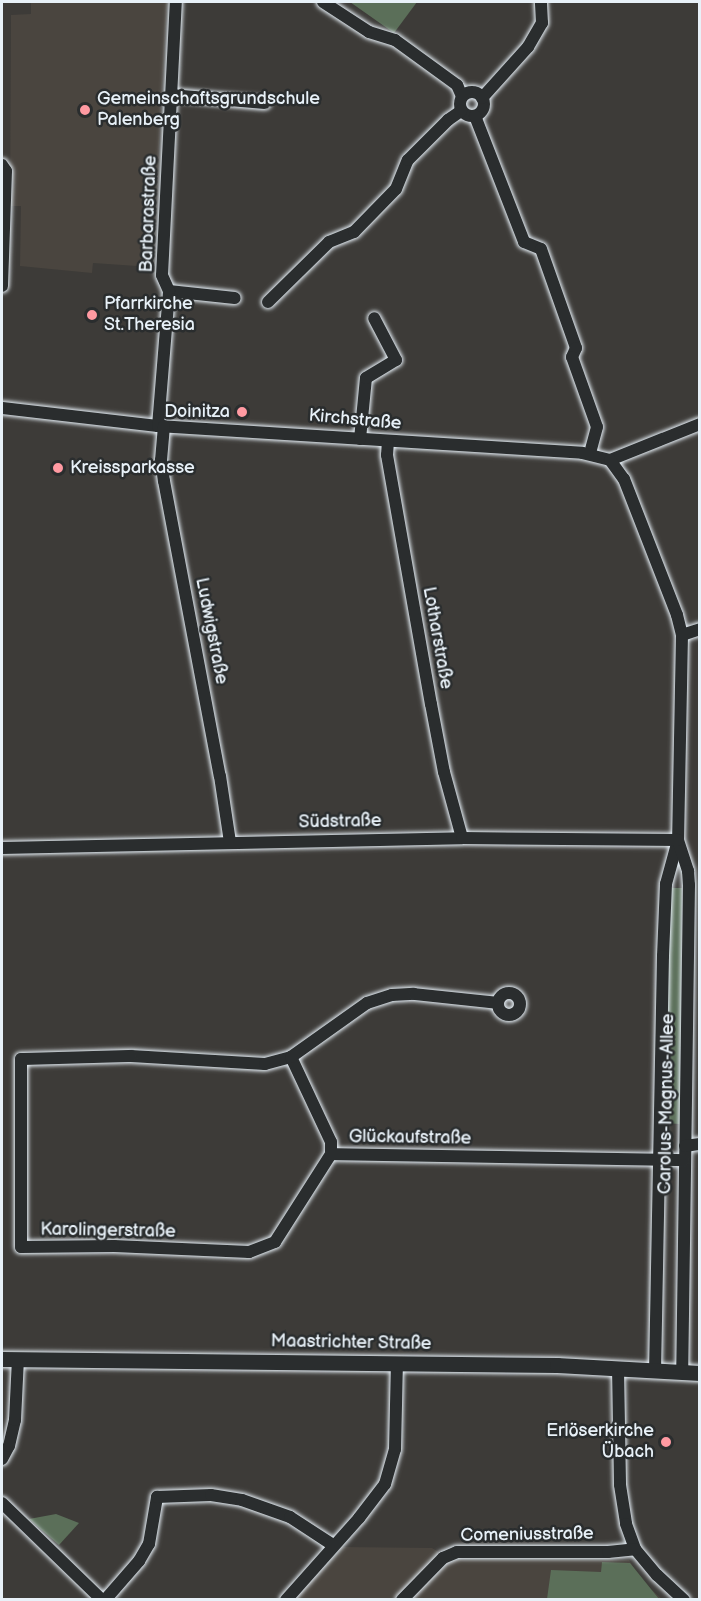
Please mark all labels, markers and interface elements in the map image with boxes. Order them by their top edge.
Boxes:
place label: Gemeinschaftsgrundschule Palenberg [97,89,320,132]
marker: Gemeinschaftsgrundschule Palenberg [78,103,92,117]
street label: Barbarastraße [136,155,162,273]
place label: Pfarrkirche St.Theresia [104,294,195,336]
marker: Pfarrkirche St.Theresia [85,308,99,322]
place label: Doinitza [164,401,230,423]
marker: Doinitza [235,405,249,419]
street label: Kirchstraße [308,405,402,435]
place label: Kreissparkasse [70,457,195,479]
marker: Kreissparkasse [51,461,65,475]
street label: Ludwigstraße [190,576,232,686]
street label: Lotharstraße [417,585,457,691]
street label: Südstraße [298,810,382,834]
street label: Carolus-Magnus-Allee [655,1014,679,1194]
street label: Glückaufstraße [349,1126,471,1150]
street label: Karolingerstraße [40,1219,176,1243]
street label: Maastrichter Straße [270,1331,432,1355]
place label: Erlöserkirche Übach [546,1421,654,1464]
marker: Erlöserkirche Übach [659,1435,673,1449]
street label: Comeniusstraße [460,1523,594,1547]

